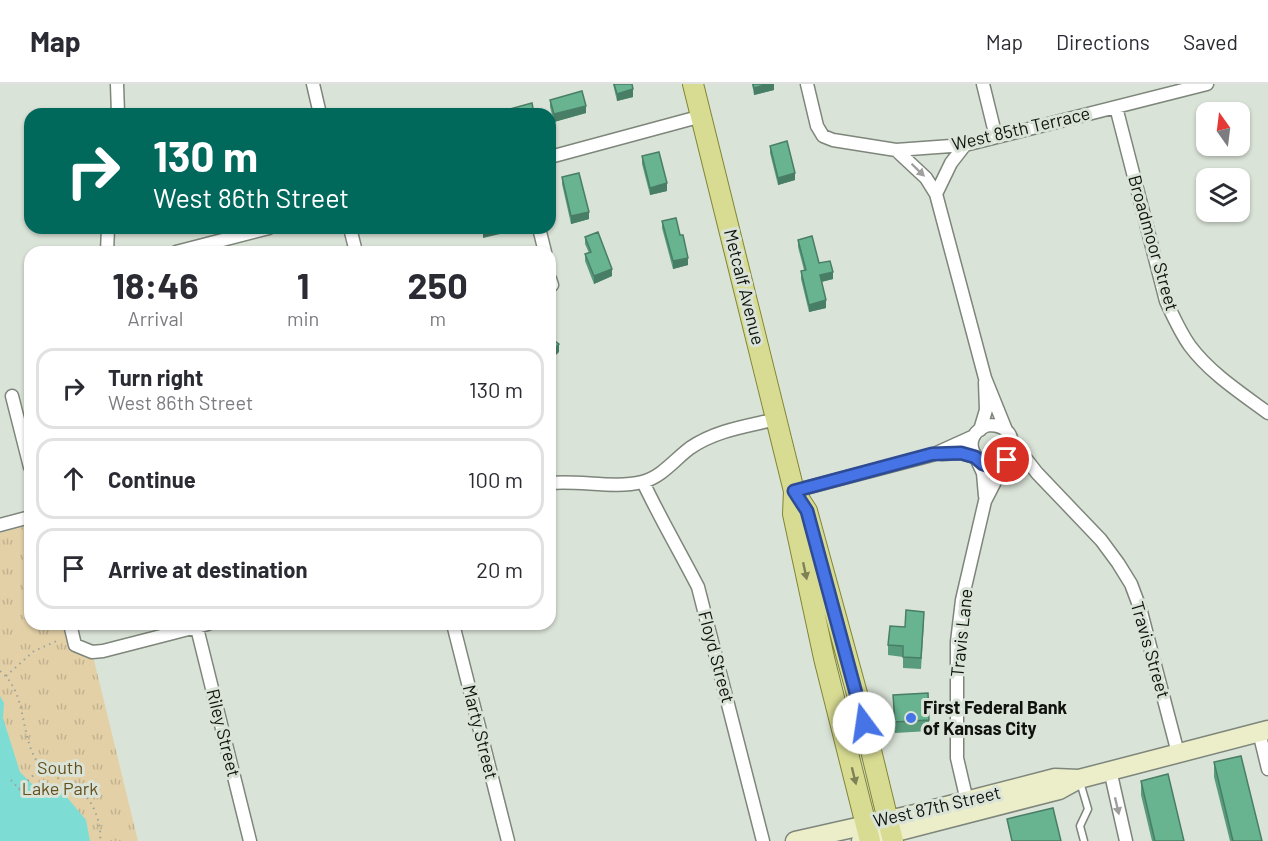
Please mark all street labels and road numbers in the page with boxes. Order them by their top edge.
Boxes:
street label: West 85th Terrace [949,101,1092,155]
street label: Broadmoor Street [1124,172,1184,313]
street label: Metcalf Avenue [720,227,770,347]
street label: Travis Lane [945,588,977,678]
street label: Travis Street [1127,599,1175,701]
street label: Floyd Street [694,608,740,705]
street label: Marty Street [459,682,503,781]
street label: Riley Street [202,686,246,779]
street label: West 87th Street [871,781,1003,831]

